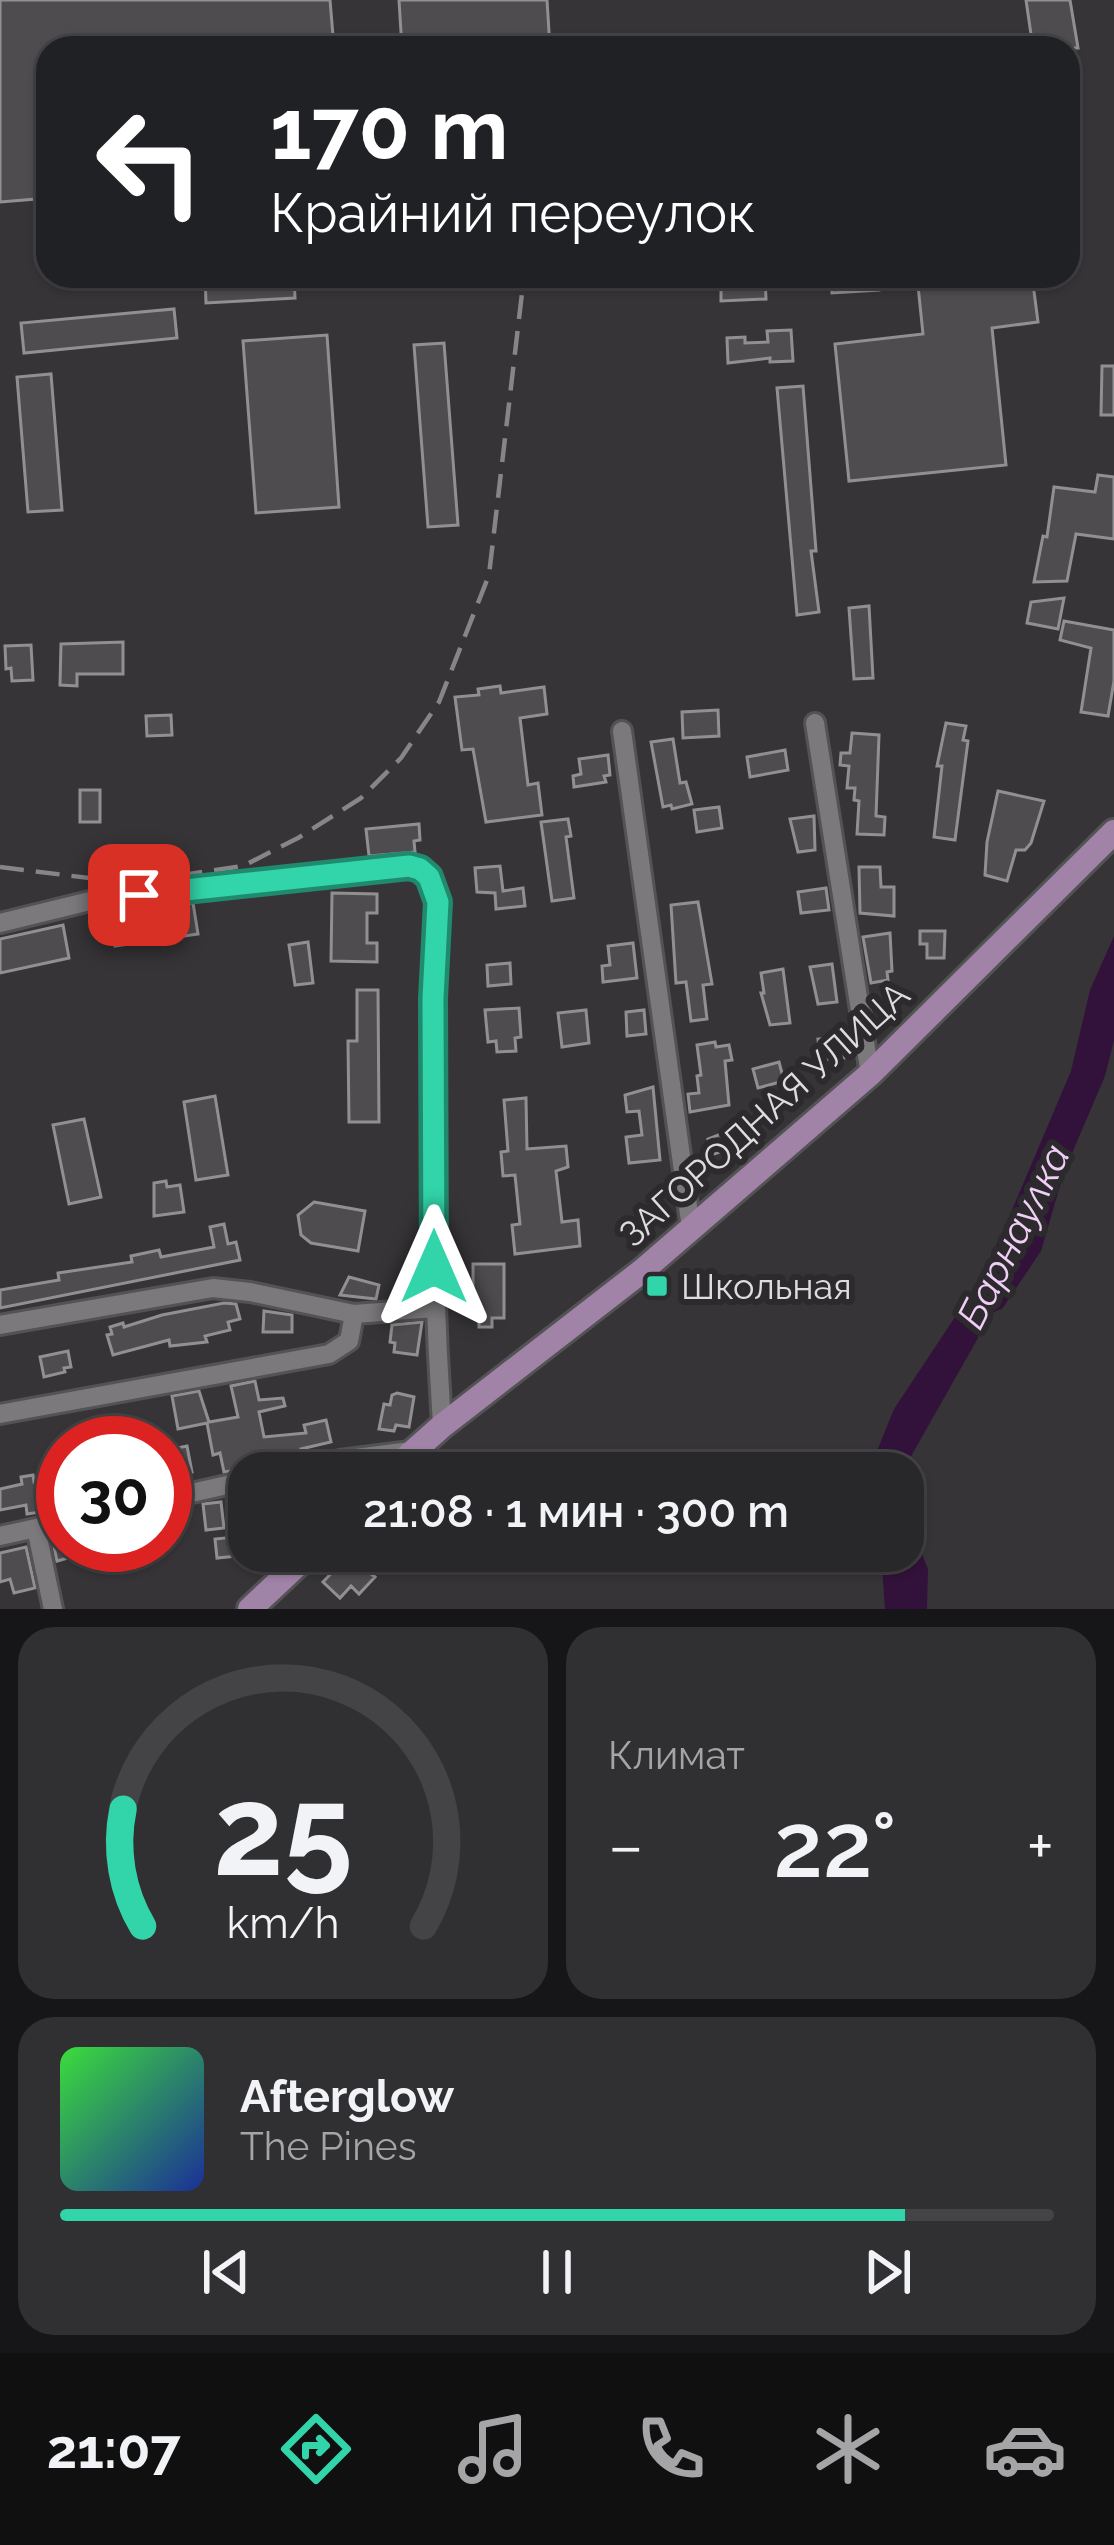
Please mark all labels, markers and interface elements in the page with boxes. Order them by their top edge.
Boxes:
text: 170 m [270,80,509,179]
icon: left [72,84,228,240]
text: Крайний переулок [270,181,755,245]
pin [88,844,190,946]
icon: arrive [106,862,172,928]
street label: ЗАГОРОДНАЯ УЛИЦА [611,973,917,1255]
water label: Барнаулка [947,1136,1079,1336]
position arrow [371,1204,497,1330]
place label: Школьная [681,1265,852,1307]
marker: Школьная [644,1273,670,1299]
speed limit sign: 30 [36,1416,192,1572]
text: 21:08 · 1 мин · 300 m [363,1485,789,1538]
text: Климат [608,1732,745,1778]
text: 25 [213,1758,353,1904]
text: 22° [774,1792,897,1898]
text: − [608,1807,644,1884]
text: + [1027,1807,1054,1884]
text: km/h [226,1898,340,1948]
text: Afterglow [240,2070,454,2123]
text: The Pines [240,2123,417,2169]
icon: previous [193,2239,259,2305]
icon: pause [524,2239,590,2305]
icon: next [855,2239,921,2305]
icon: directions [274,2407,358,2491]
icon: music [451,2407,535,2491]
icon: phone [629,2407,713,2491]
icon: climate [806,2407,890,2491]
icon: car [983,2407,1067,2491]
text: 21:07 [47,2417,181,2481]

